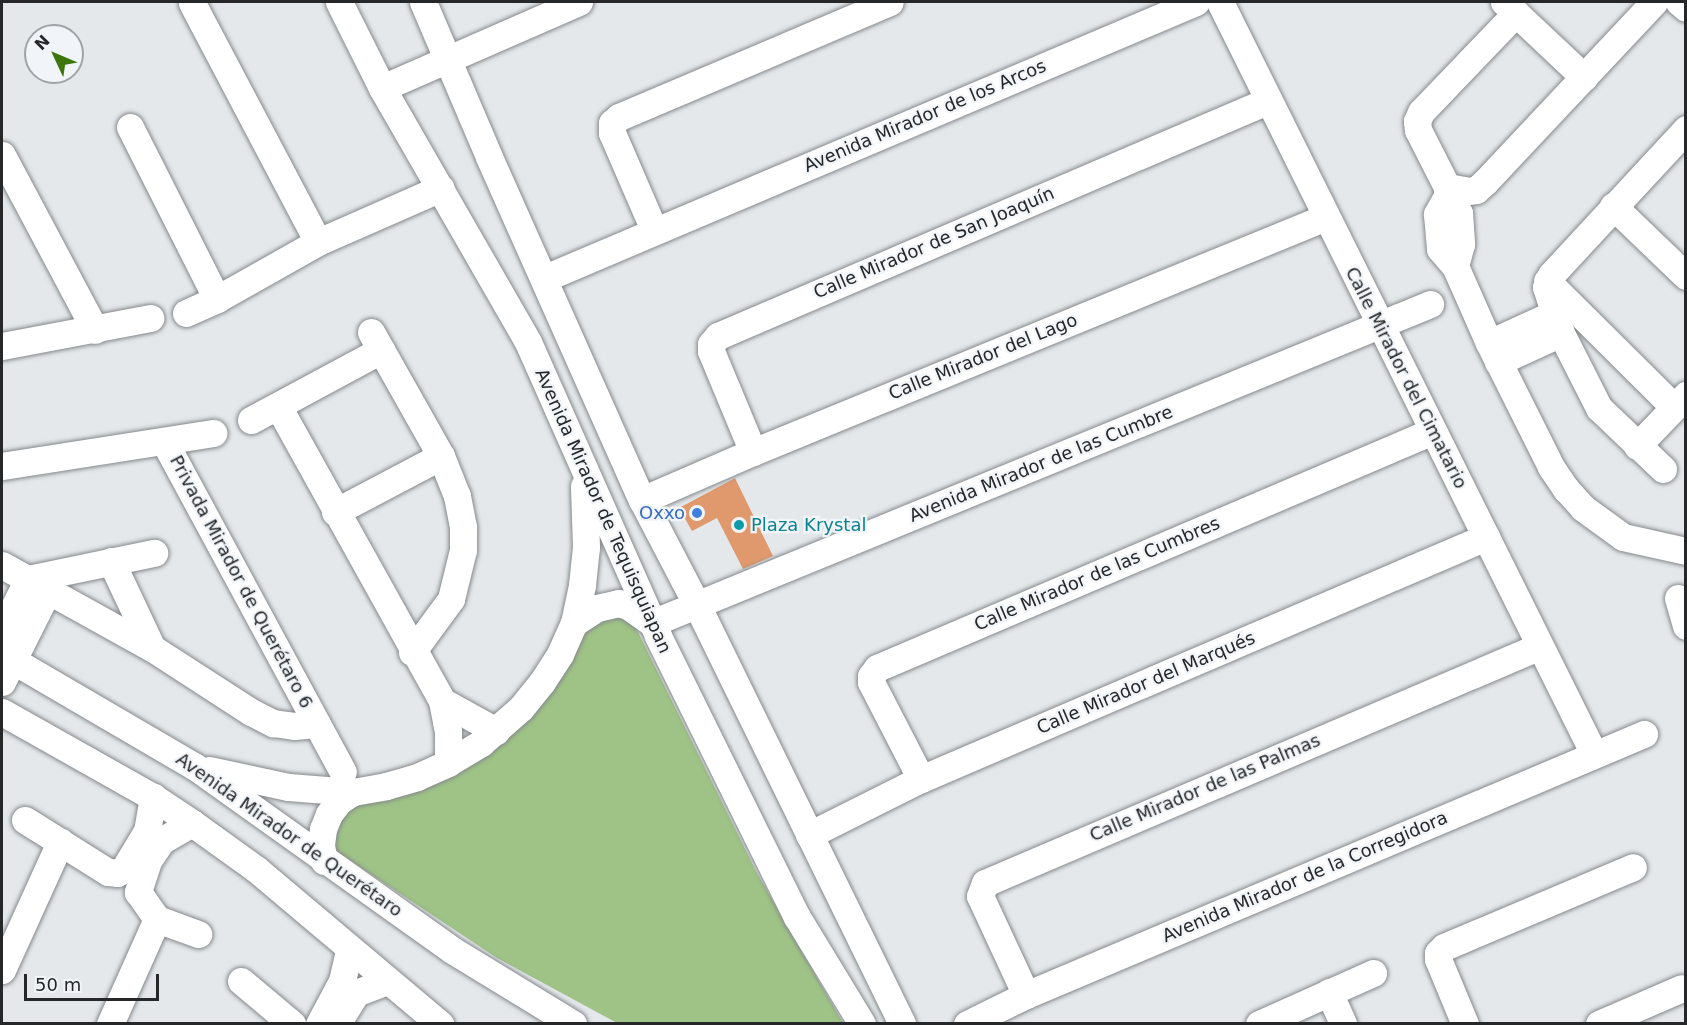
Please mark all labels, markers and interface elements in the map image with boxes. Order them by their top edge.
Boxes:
north arrow [24,24,84,84]
text: N [31,31,54,54]
street label: Avenida Mirador de los Arcos [801,55,1049,177]
street label: Calle Mirador de San Joaquín [810,182,1058,304]
street label: Calle Mirador del Cimatario [1341,264,1471,492]
street label: Calle Mirador del Lago [885,309,1081,405]
street label: Avenida Mirador de Tequisquiapan [530,365,676,657]
street label: Avenida Mirador de las Cumbre [906,401,1176,527]
street label: Privada Mirador de Querétaro 6 [165,452,317,712]
place label: Oxxo [639,502,685,524]
marker: Oxxo [690,506,704,520]
street label: Calle Mirador de las Cumbres [971,512,1223,636]
place label: Plaza Krystal [751,514,866,536]
marker: Plaza Krystal [732,518,746,532]
street label: Calle Mirador del Marqués [1034,627,1258,739]
street label: Calle Mirador de las Palmas [1087,730,1323,846]
street label: Avenida Mirador de Querétaro [172,748,406,922]
street label: Avenida Mirador de la Corregidora [1159,807,1451,947]
scale bar [27,962,162,1000]
text: 50 m [35,974,81,995]

